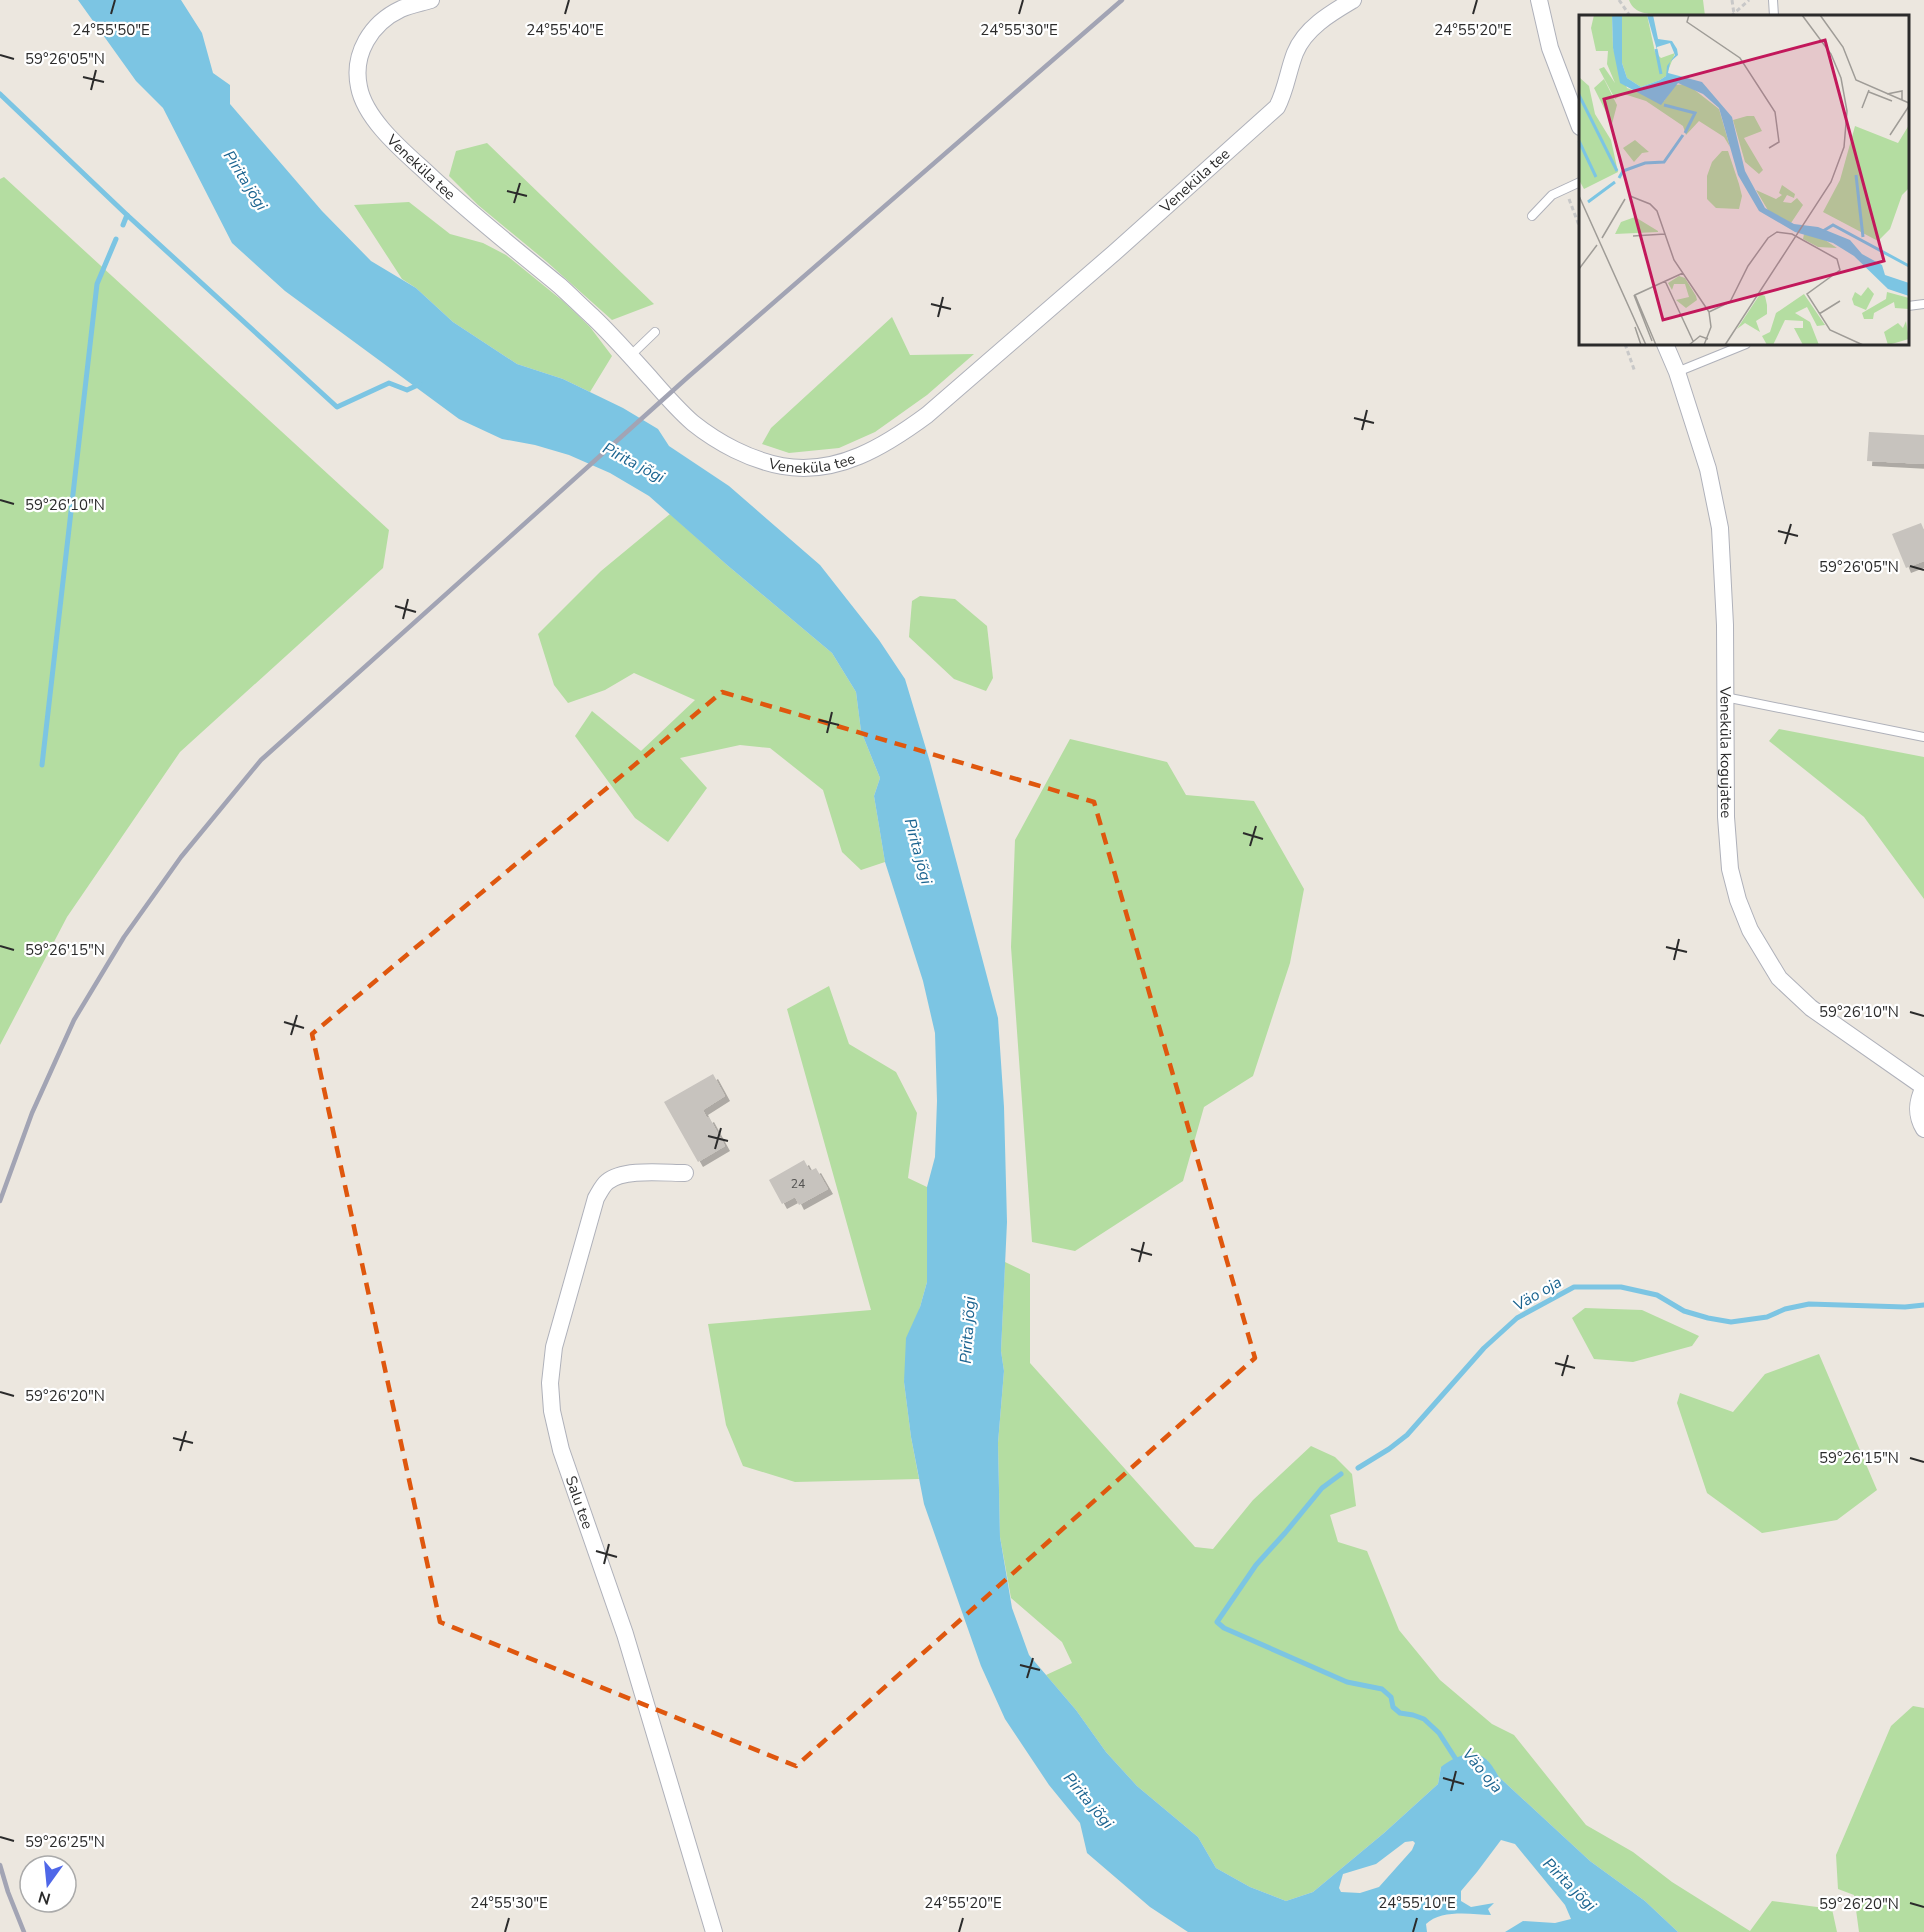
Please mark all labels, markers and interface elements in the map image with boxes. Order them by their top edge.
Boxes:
inset map [1579,15,1909,345]
text: 24°55'50"E [72,20,150,40]
text: 24°55'40"E [526,20,604,40]
text: 24°55'30"E [980,20,1058,40]
text: 24°55'20"E [1434,20,1512,40]
text: 59°26'05"N [25,49,105,69]
street label: Veneküla tee [382,130,460,204]
street label: Veneküla tee [1155,144,1234,218]
water label: Pirita jõgi [218,146,272,215]
water label: Pirita jõgi [599,437,669,489]
street label: Veneküla tee [766,448,858,478]
text: 59°26'10"N [25,495,105,515]
text: 59°26'05"N [1819,557,1899,577]
street label: Veneküla kogujatee [1715,685,1736,818]
water label: Pirita jõgi [899,816,937,887]
text: 59°26'15"N [25,940,105,960]
text: 59°26'10"N [1819,1002,1899,1022]
house number: 24 [791,1176,805,1192]
water label: Väo oja [1509,1271,1566,1317]
water label: Pirita jõgi [955,1295,981,1364]
text: 59°26'20"N [25,1386,105,1406]
text: 59°26'15"N [1819,1448,1899,1468]
street label: Salu tee [561,1473,598,1532]
water label: Väo oja [1457,1743,1508,1798]
water label: Pirita jõgi [1058,1768,1118,1834]
text: 59°26'25"N [25,1832,105,1852]
water label: Pirita jõgi [1538,1853,1601,1916]
north arrow [18,1854,78,1914]
text: N [36,1885,53,1910]
text: 24°55'30"E [470,1893,548,1913]
text: 24°55'20"E [924,1893,1002,1913]
text: 24°55'10"E [1378,1893,1456,1913]
text: 59°26'20"N [1819,1894,1899,1914]

